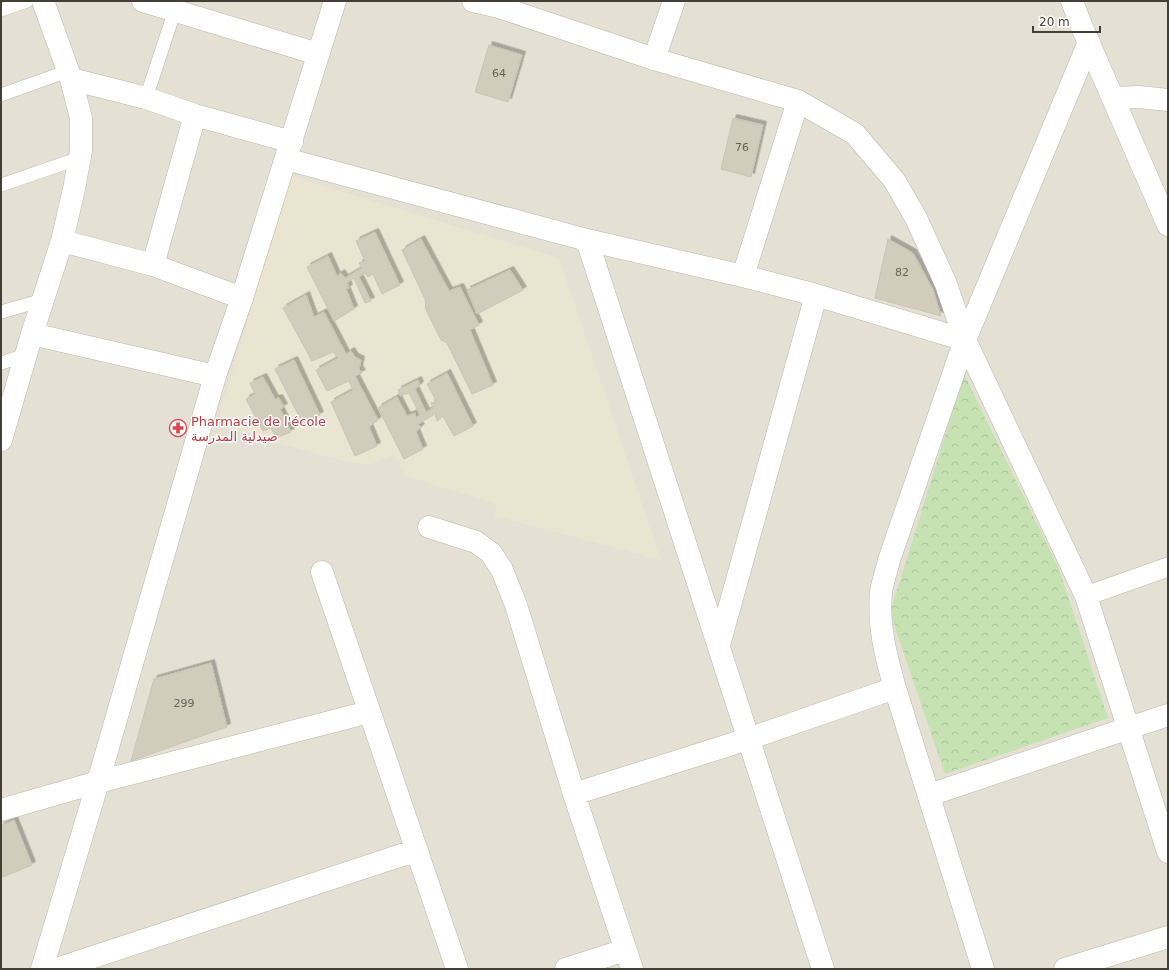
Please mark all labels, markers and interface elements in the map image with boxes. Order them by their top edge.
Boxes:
scale bar [1033,8,1100,34]
text: 20 m [1039,15,1070,29]
house number: 64 [492,67,506,80]
house number: 76 [735,141,749,154]
house number: 82 [895,266,909,279]
place label: Pharmacie de l'école صيدلية المدرسة [191,414,326,445]
pharmacy icon: Pharmacie de l'école صيدلية المدرسة [168,418,188,438]
house number: 299 [174,697,195,710]

